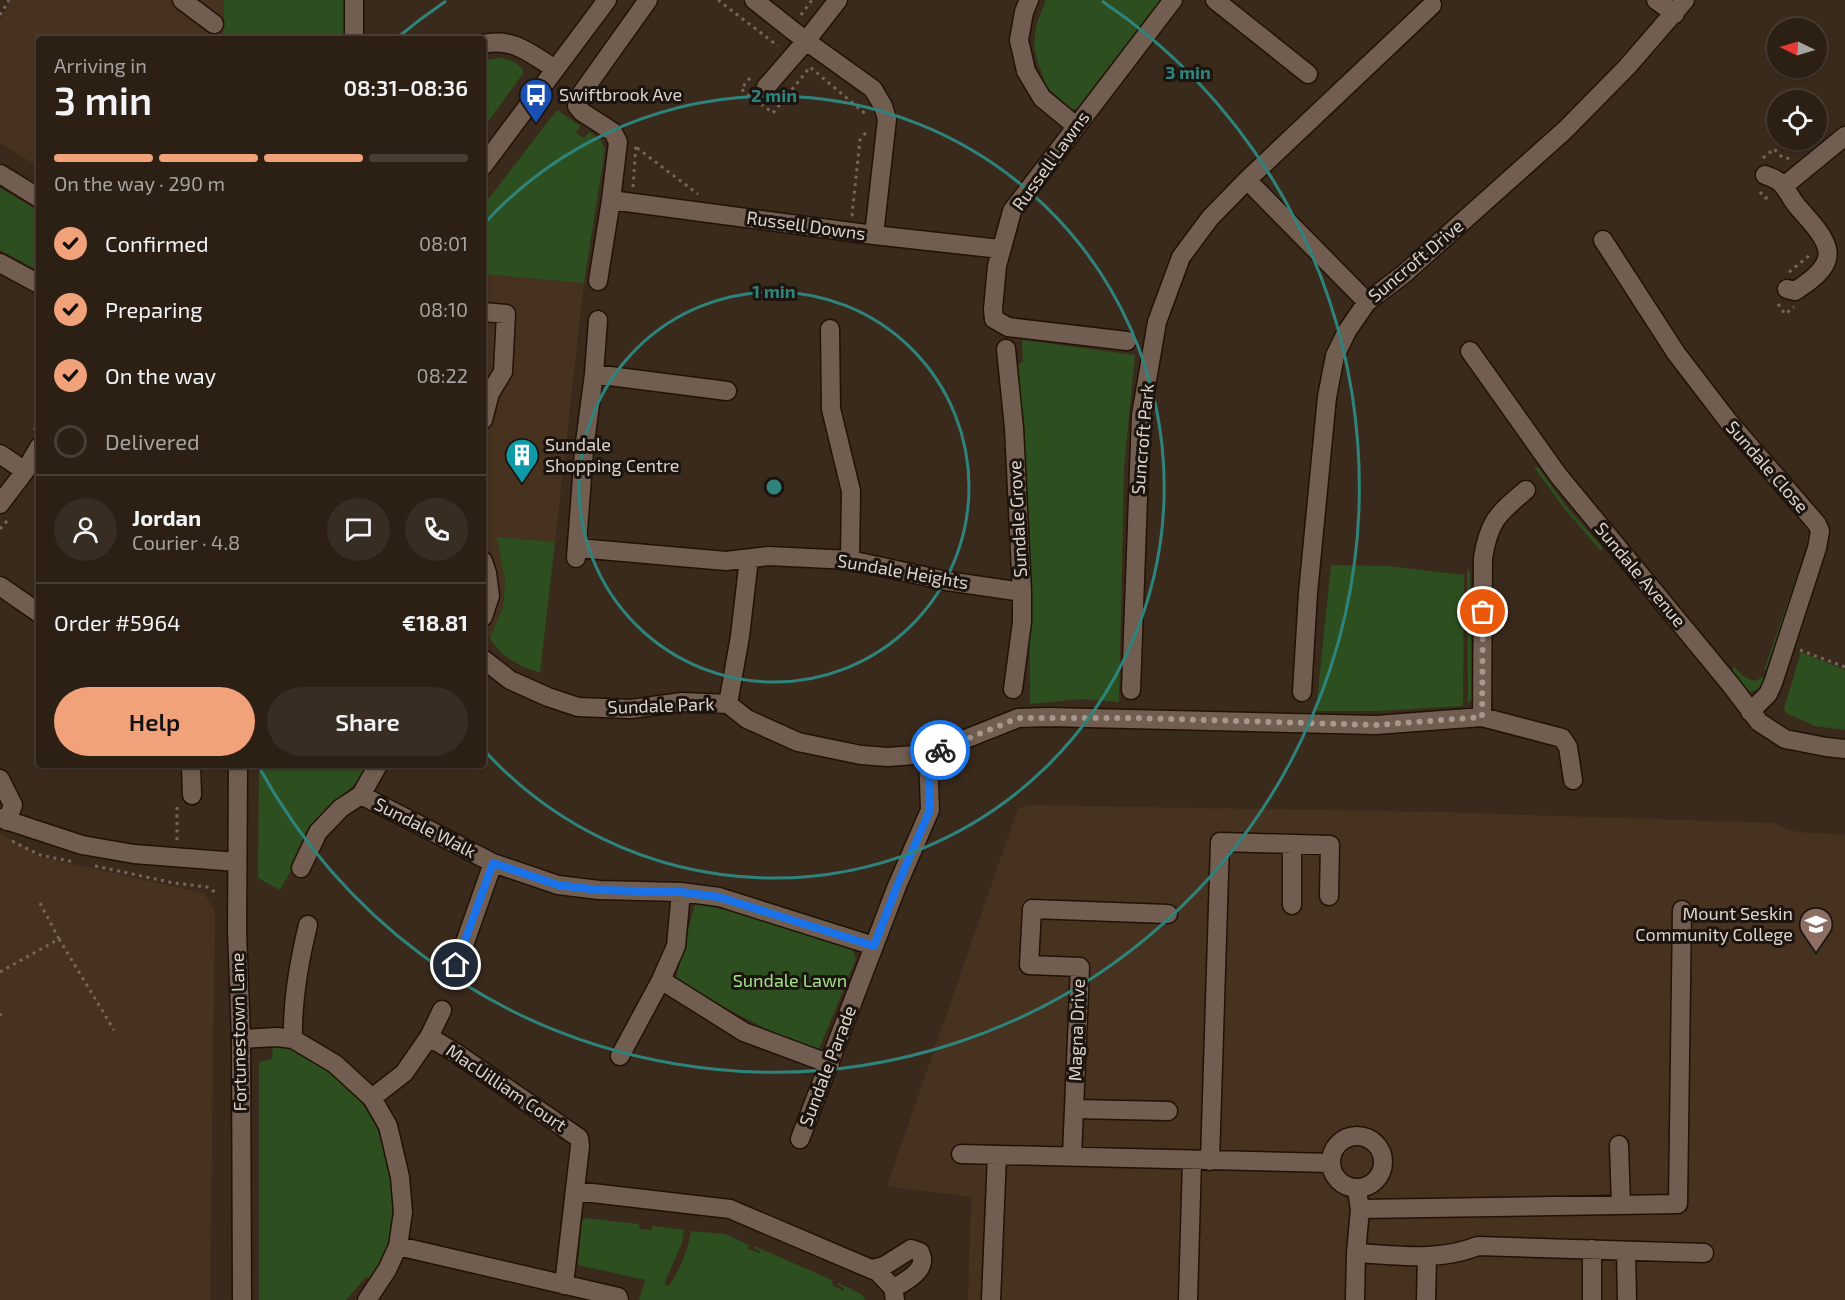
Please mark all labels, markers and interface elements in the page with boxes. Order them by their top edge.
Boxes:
north arrow [1767,18,1827,78]
map controls [1767,18,1827,150]
text: Arriving in [54,53,147,77]
text: 3 min [1165,61,1211,83]
text: 08:31–08:36 [343,74,468,100]
text: 3 min [54,76,152,123]
bus stop icon: Swiftbrook Ave [518,77,554,124]
place label: Swiftbrook Ave [559,83,682,105]
text: 2 min [751,84,797,106]
button: locate [1767,90,1827,150]
street label: Russell Lawns [1007,107,1094,214]
text: On the way · 290 m [54,171,225,195]
street label: Russell Downs [745,206,867,244]
street label: Suncroft Drive [1363,214,1467,306]
icon: check [54,227,87,260]
text: Confirmed [105,230,209,256]
text: 08:01 [419,231,468,255]
text: 1 min [752,280,796,302]
icon: check [54,293,87,326]
text: Preparing [105,296,203,322]
text: 08:10 [419,297,468,321]
icon: check [54,359,87,392]
text: On the way [105,362,216,388]
text: 08:22 [417,363,468,387]
street label: Suncroft Park [1126,382,1158,495]
street label: Sundale Close [1722,416,1814,517]
text: Delivered [105,428,200,454]
place label: Sundale Shopping Centre [545,433,680,476]
building icon: Sundale Shopping Centre [504,437,540,484]
street label: Sundale Grove [1003,460,1031,578]
centre of rings [764,477,784,497]
button: person [54,498,117,561]
button: chat [327,498,390,561]
button: phone [405,498,468,561]
text: Jordan [132,504,201,530]
street label: Sundale Avenue [1591,518,1691,631]
text: Courier · 4.8 [132,530,240,554]
street label: Sundale Heights [836,549,970,593]
pin [1457,586,1508,637]
icon: bag [1466,595,1499,628]
text: Order #5964 [54,609,181,635]
text: €18.81 [402,609,468,635]
button: Help [54,687,255,756]
button: Share [267,687,468,756]
street label: Sundale Park [607,692,715,718]
courier [910,720,970,780]
icon: bike [924,734,957,767]
street label: Sundale Walk [371,792,480,862]
place label: Mount Seskin Community College [1635,902,1793,945]
school or university icon: Mount Seskin Community College [1798,906,1834,953]
pin [430,939,481,990]
icon: home [439,948,472,981]
street label: Fortunestown Lane [226,952,250,1112]
park label: Sundale Lawn [733,969,847,991]
street label: Magna Drive [1063,978,1089,1082]
street label: Sundale Parade [794,1002,860,1129]
street label: MacUilliam Court [442,1039,571,1136]

